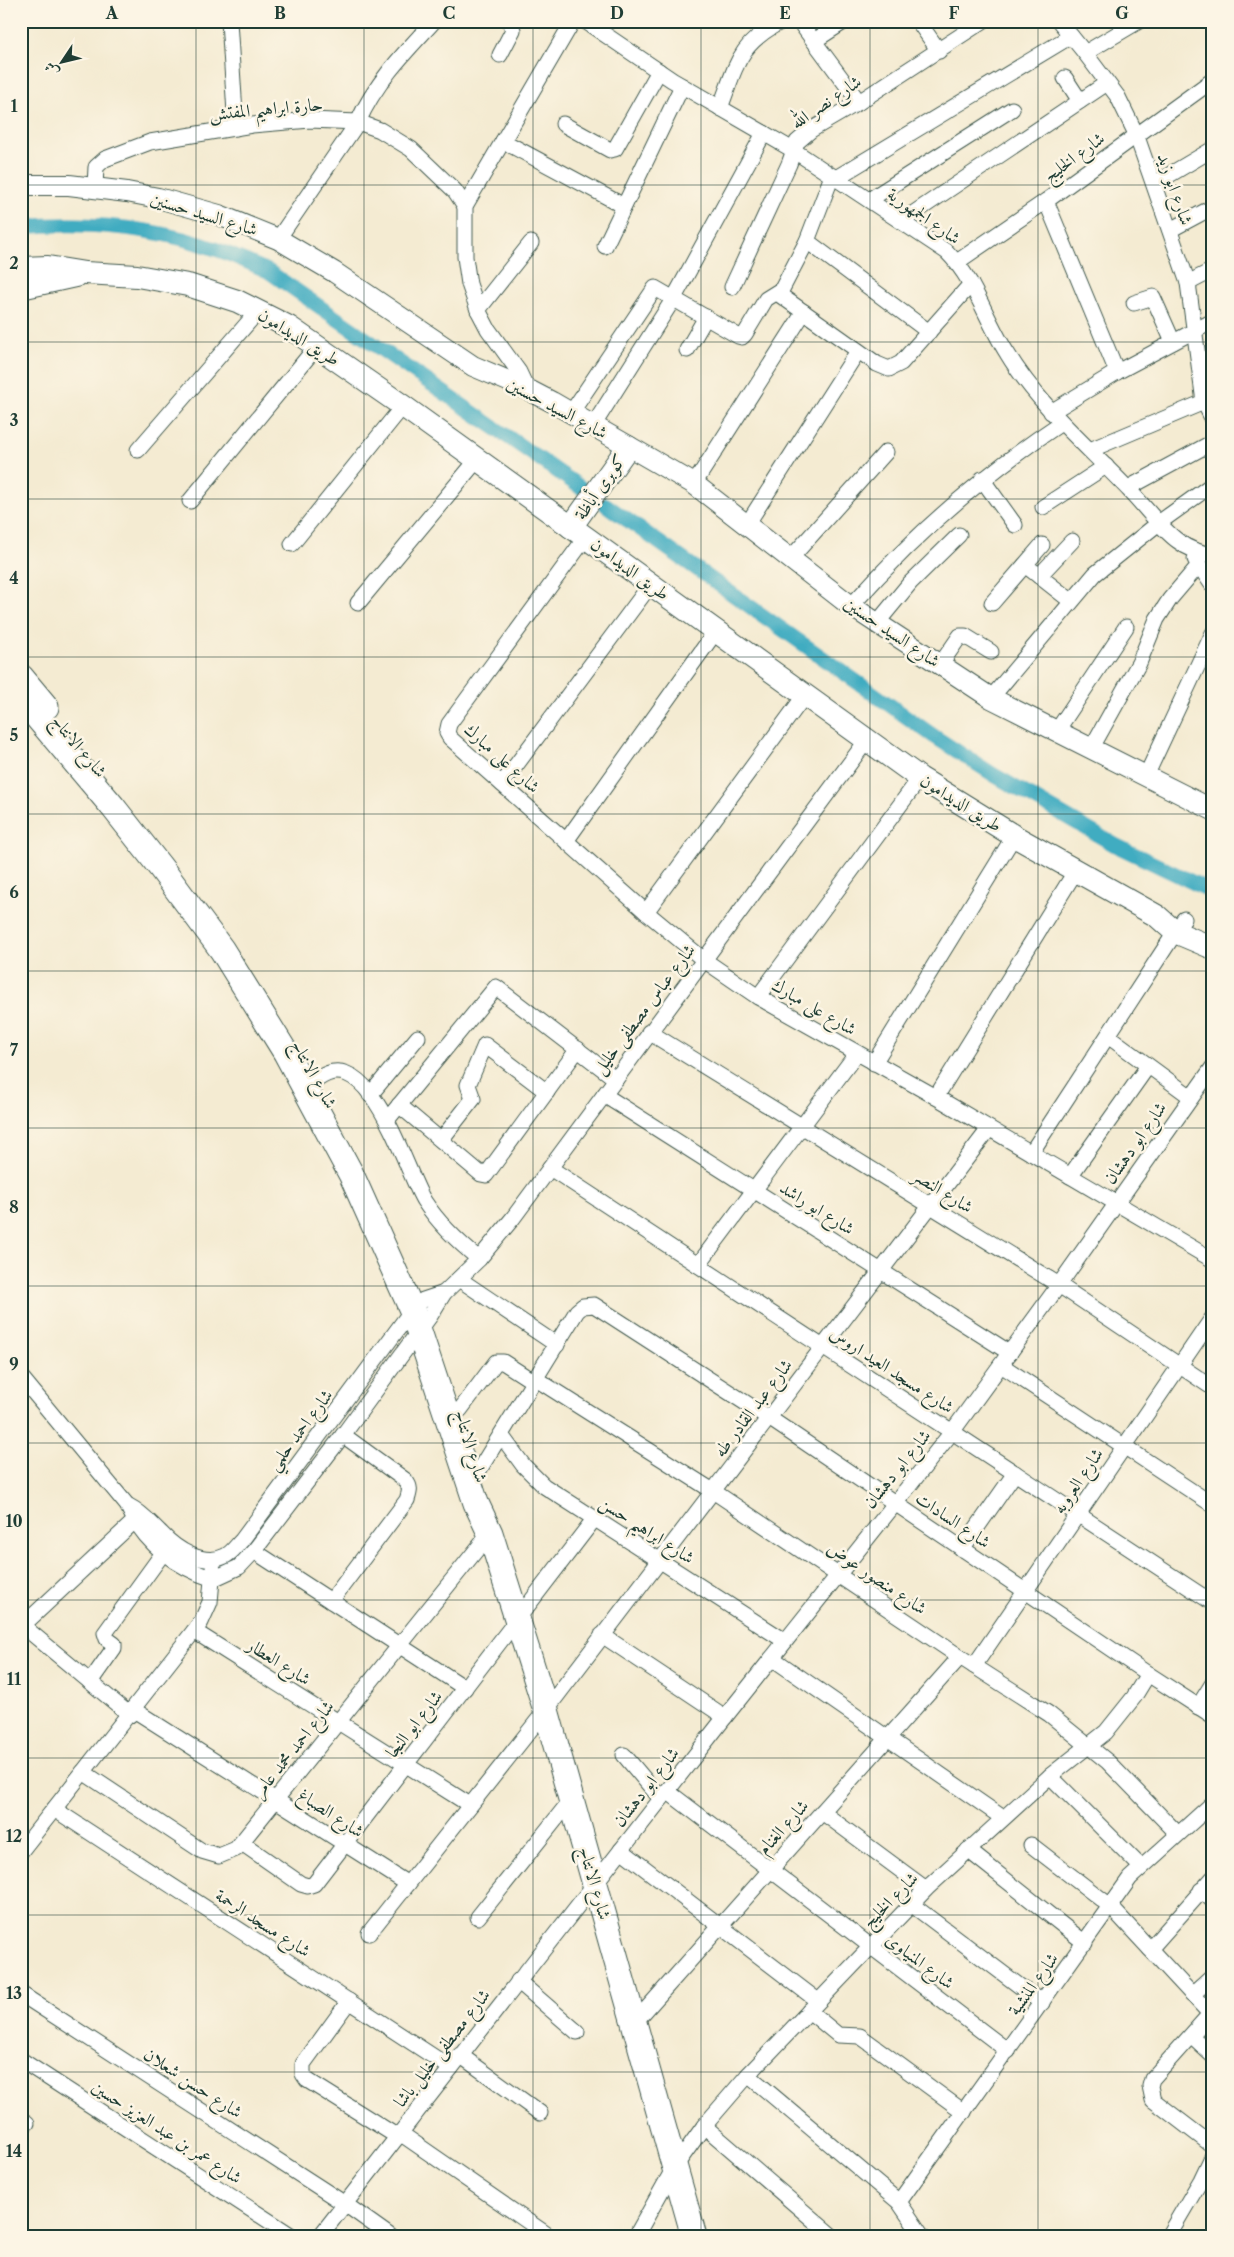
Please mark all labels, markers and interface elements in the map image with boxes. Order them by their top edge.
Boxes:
text: A [105,3,119,23]
text: B [274,3,286,23]
text: C [443,3,455,23]
text: D [610,3,624,23]
text: E [779,3,791,23]
text: F [949,3,960,23]
text: G [1115,3,1129,23]
north arrow [38,38,88,88]
text: ش [40,59,63,80]
street label: شارع نصر الله [785,68,868,137]
street label: حارة ابراهيم المفتش [208,93,324,132]
text: 1 [10,96,18,116]
street label: شارع الخليج [1039,127,1112,191]
street label: شارع ابو زيد [1149,150,1198,229]
street label: شارع الجمهورية [881,183,965,253]
street label: شارع السيد حسنين [147,187,260,245]
text: 2 [9,253,19,273]
street label: طريق الديدامون [254,303,344,372]
street label: شارع السيد حسنين [501,372,611,447]
text: 3 [9,410,19,430]
street label: كوبرى أباظة [568,449,631,524]
street label: طريق الديدامون [586,533,674,606]
text: 4 [9,568,19,588]
street label: شارع السيد حسنين [838,592,944,675]
street label: شارع الانتاج [42,710,112,785]
street label: شارع على مبارك [457,718,544,801]
text: 5 [10,725,19,745]
street label: طريق الديدامون [916,769,1006,838]
text: 6 [9,882,19,902]
street label: شارع عباس مصطفى خليل [588,940,703,1081]
street label: شارع على مبارك [766,974,860,1044]
street label: شارع الانتاج [282,1036,342,1115]
text: 7 [10,1040,19,1060]
street label: شارع ابو دهشان [1099,1098,1175,1191]
street label: شارع النصر [905,1163,977,1221]
street label: شارع ابو راشد [773,1176,859,1243]
text: 8 [9,1197,19,1217]
street label: شارع مسجد العيد اروس [824,1322,958,1422]
text: 9 [9,1354,19,1374]
street label: شارع عبد القادر طه [709,1355,800,1464]
street label: شارع احمد حلمي [262,1385,343,1479]
street label: شارع الانتاج [445,1407,493,1487]
street label: شارع ابو دهشان [858,1425,939,1515]
street label: شارع العروبه [1048,1444,1111,1520]
street label: شارع السادات [909,1487,995,1557]
street label: شارع ابراهيم حسن [592,1491,698,1575]
text: 10 [5,1511,23,1531]
street label: شارع منصور عوض [821,1537,931,1623]
street label: شارع العطار [239,1633,315,1694]
text: 11 [7,1669,22,1689]
street label: شارع ابو النجا [381,1686,450,1765]
street label: شارع احمد محمد عامر [247,1696,342,1805]
street label: شارع ابو دهشان [608,1743,687,1834]
street label: شارع الصباغ [292,1784,368,1846]
street label: شارع الغنام [753,1795,817,1862]
text: 12 [6,1826,22,1846]
street label: شارع الانتاج [569,1844,616,1924]
street label: شارع الخليج [857,1867,926,1936]
street label: شارع مسجد الرحمة [209,1884,315,1965]
street label: شارع المنياوى [879,1928,959,1997]
street label: شارع المنشية [1003,1948,1066,2022]
text: 13 [6,1983,22,2003]
street label: شارع مصطفى خليل باشا [389,1984,498,2114]
street label: شارع حسن شعلان [137,2043,247,2126]
street label: شارع عمر بن عبد العزيز حسين [86,2075,246,2192]
text: 14 [6,2141,22,2161]

